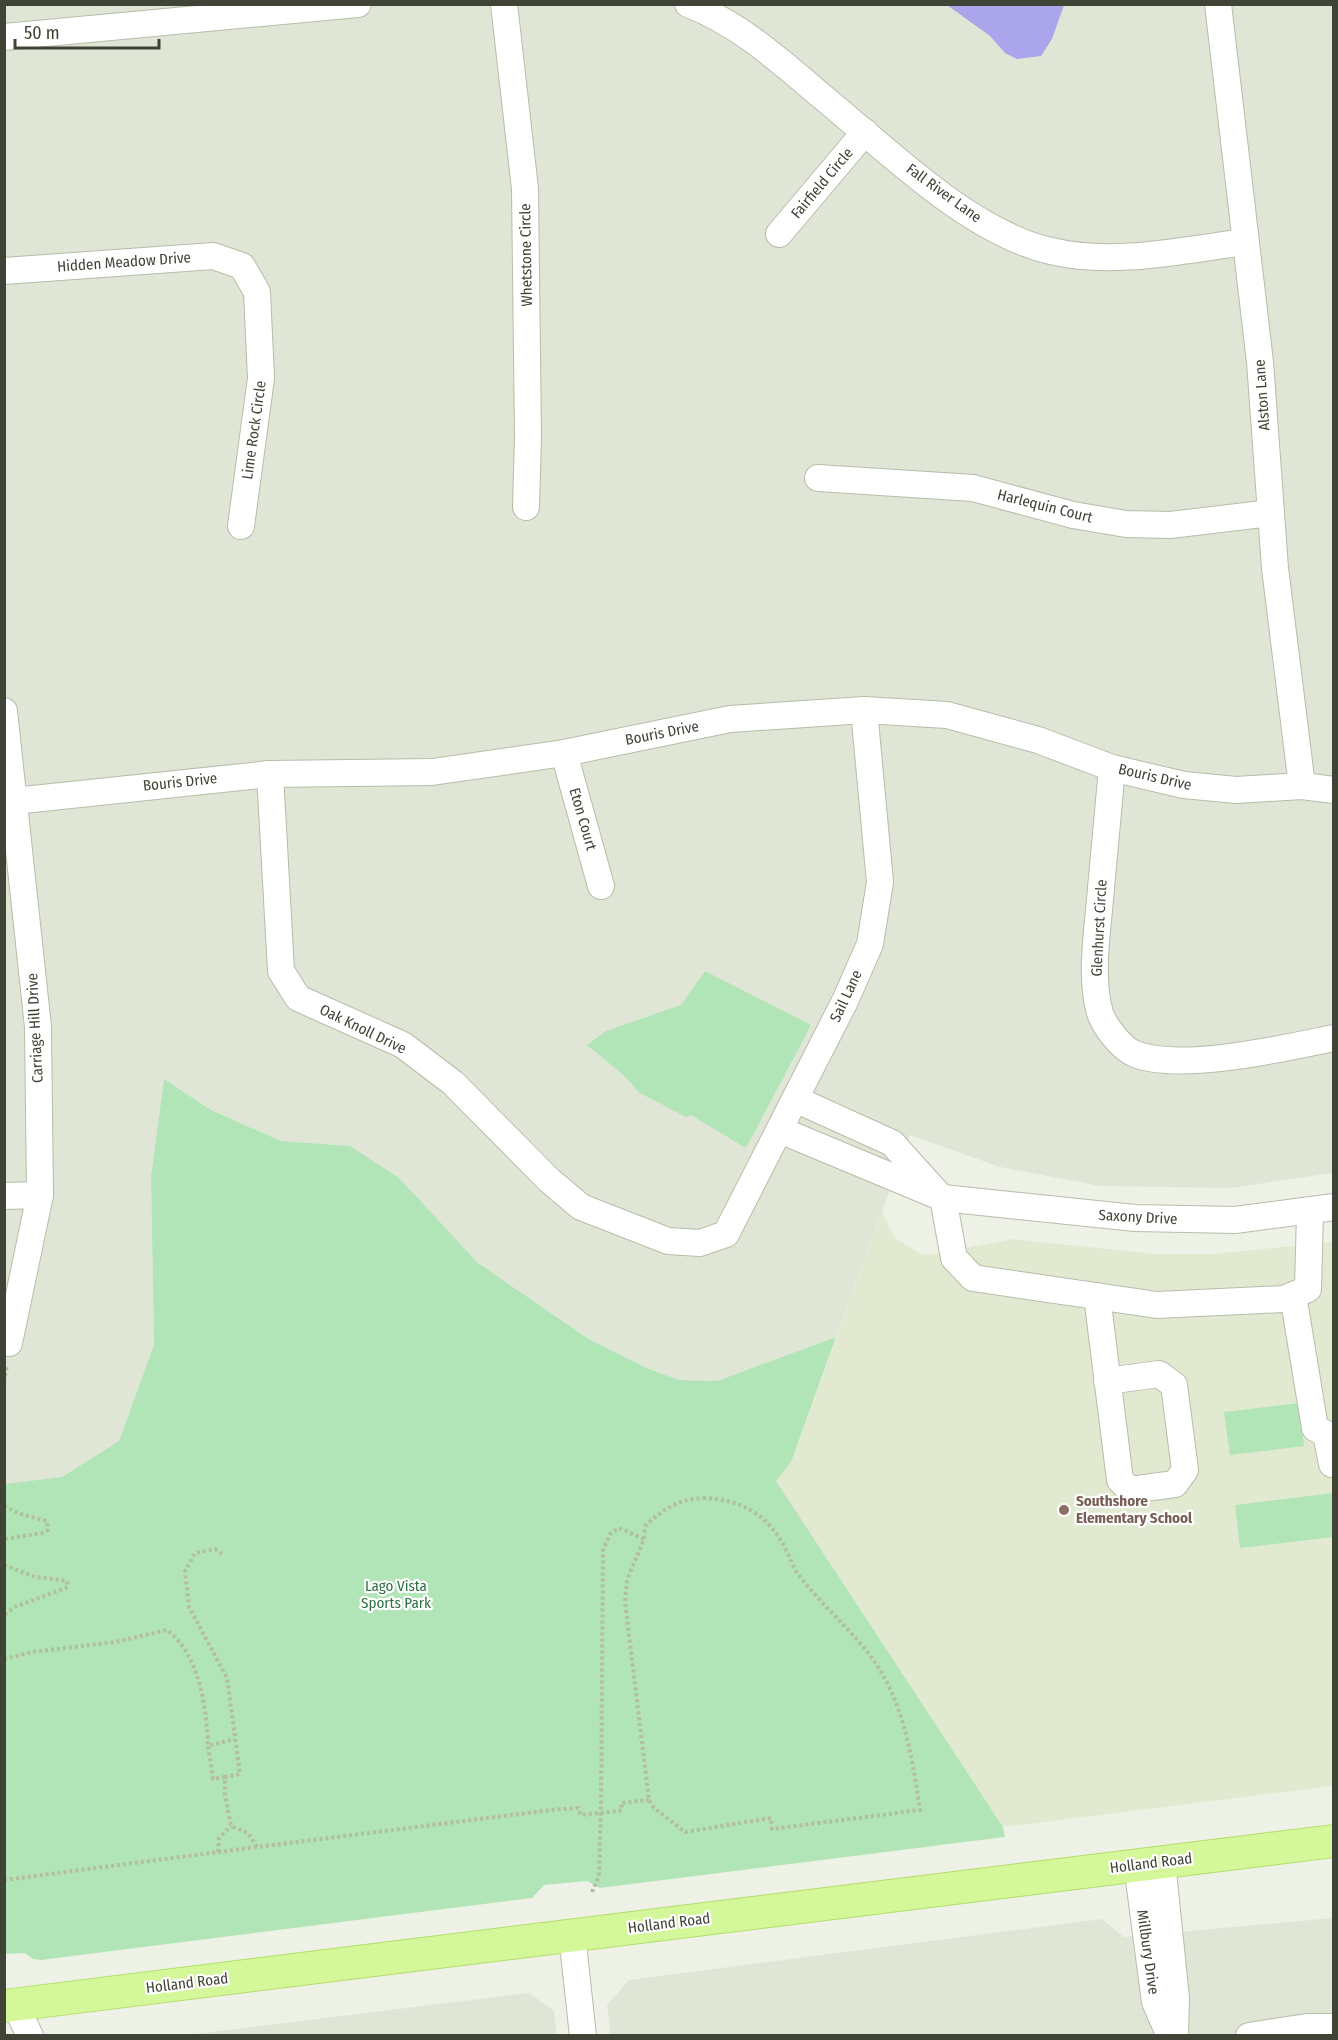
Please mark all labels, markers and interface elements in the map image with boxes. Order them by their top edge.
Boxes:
scale bar [15,12,159,50]
text: 50 m [24,22,60,44]
street label: Fairfield Circle [787,144,857,222]
street label: Fall River Lane [903,160,985,226]
street label: Whetstone Circle [516,203,536,307]
street label: Hidden Meadow Drive [56,248,192,276]
street label: Alston Lane [1251,359,1273,431]
street label: Lime Rock Circle [238,379,270,481]
street label: Harlequin Court [996,486,1094,527]
street label: Bouris Drive [624,717,700,749]
street label: Bouris Drive [1117,760,1193,794]
street label: Bouris Drive [142,769,218,795]
street label: Eton Court [566,786,600,852]
street label: Glenhurst Circle [1087,879,1111,977]
street label: Sail Lane [826,967,866,1025]
street label: Carriage Hill Drive [23,973,47,1083]
street label: Oak Knoll Drive [317,1000,409,1058]
street label: Saxony Drive [1098,1206,1178,1228]
place label: Southshore Elementary School [1076,1492,1193,1527]
marker: Southshore Elementary School [1057,1503,1071,1517]
park label: Lago Vista Sports Park [361,1577,431,1612]
street label: Holland Road [1109,1849,1193,1877]
street label: Millbury Drive [1133,1908,1163,1996]
street label: Holland Road [627,1909,711,1937]
street label: Holland Road [145,1969,229,1997]

